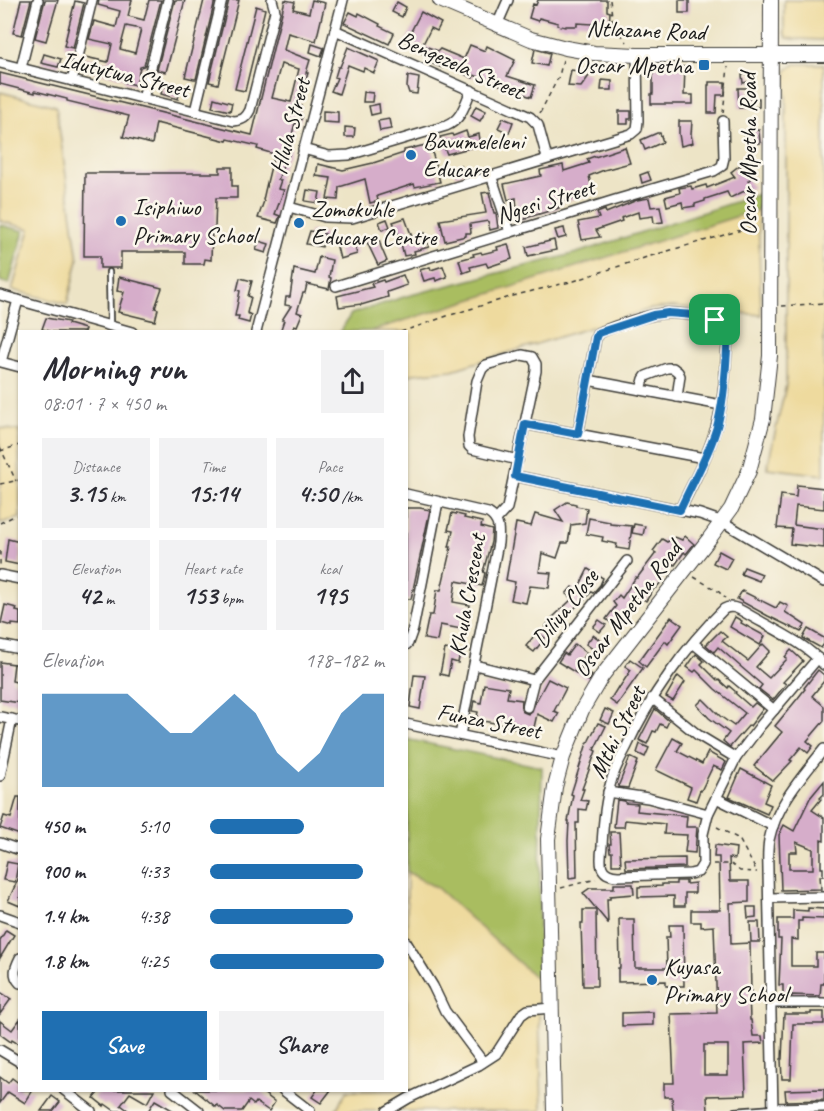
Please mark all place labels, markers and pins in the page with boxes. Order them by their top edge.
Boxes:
place label: Oscar Mpetha [575,50,694,80]
marker: Oscar Mpetha [697,58,711,72]
place label: Bavumeleleni Educare [423,126,528,184]
marker: Bavumeleleni Educare [404,148,418,162]
place label: Isiphiwo Primary School [133,192,260,250]
place label: Zomokuhle Educare Centre [311,194,439,252]
marker: Isiphiwo Primary School [114,214,128,228]
marker: Zomokuhle Educare Centre [292,216,306,230]
pin [689,294,740,345]
place label: Kuyasa Primary School [664,951,791,1009]
marker: Kuyasa Primary School [645,973,659,987]

